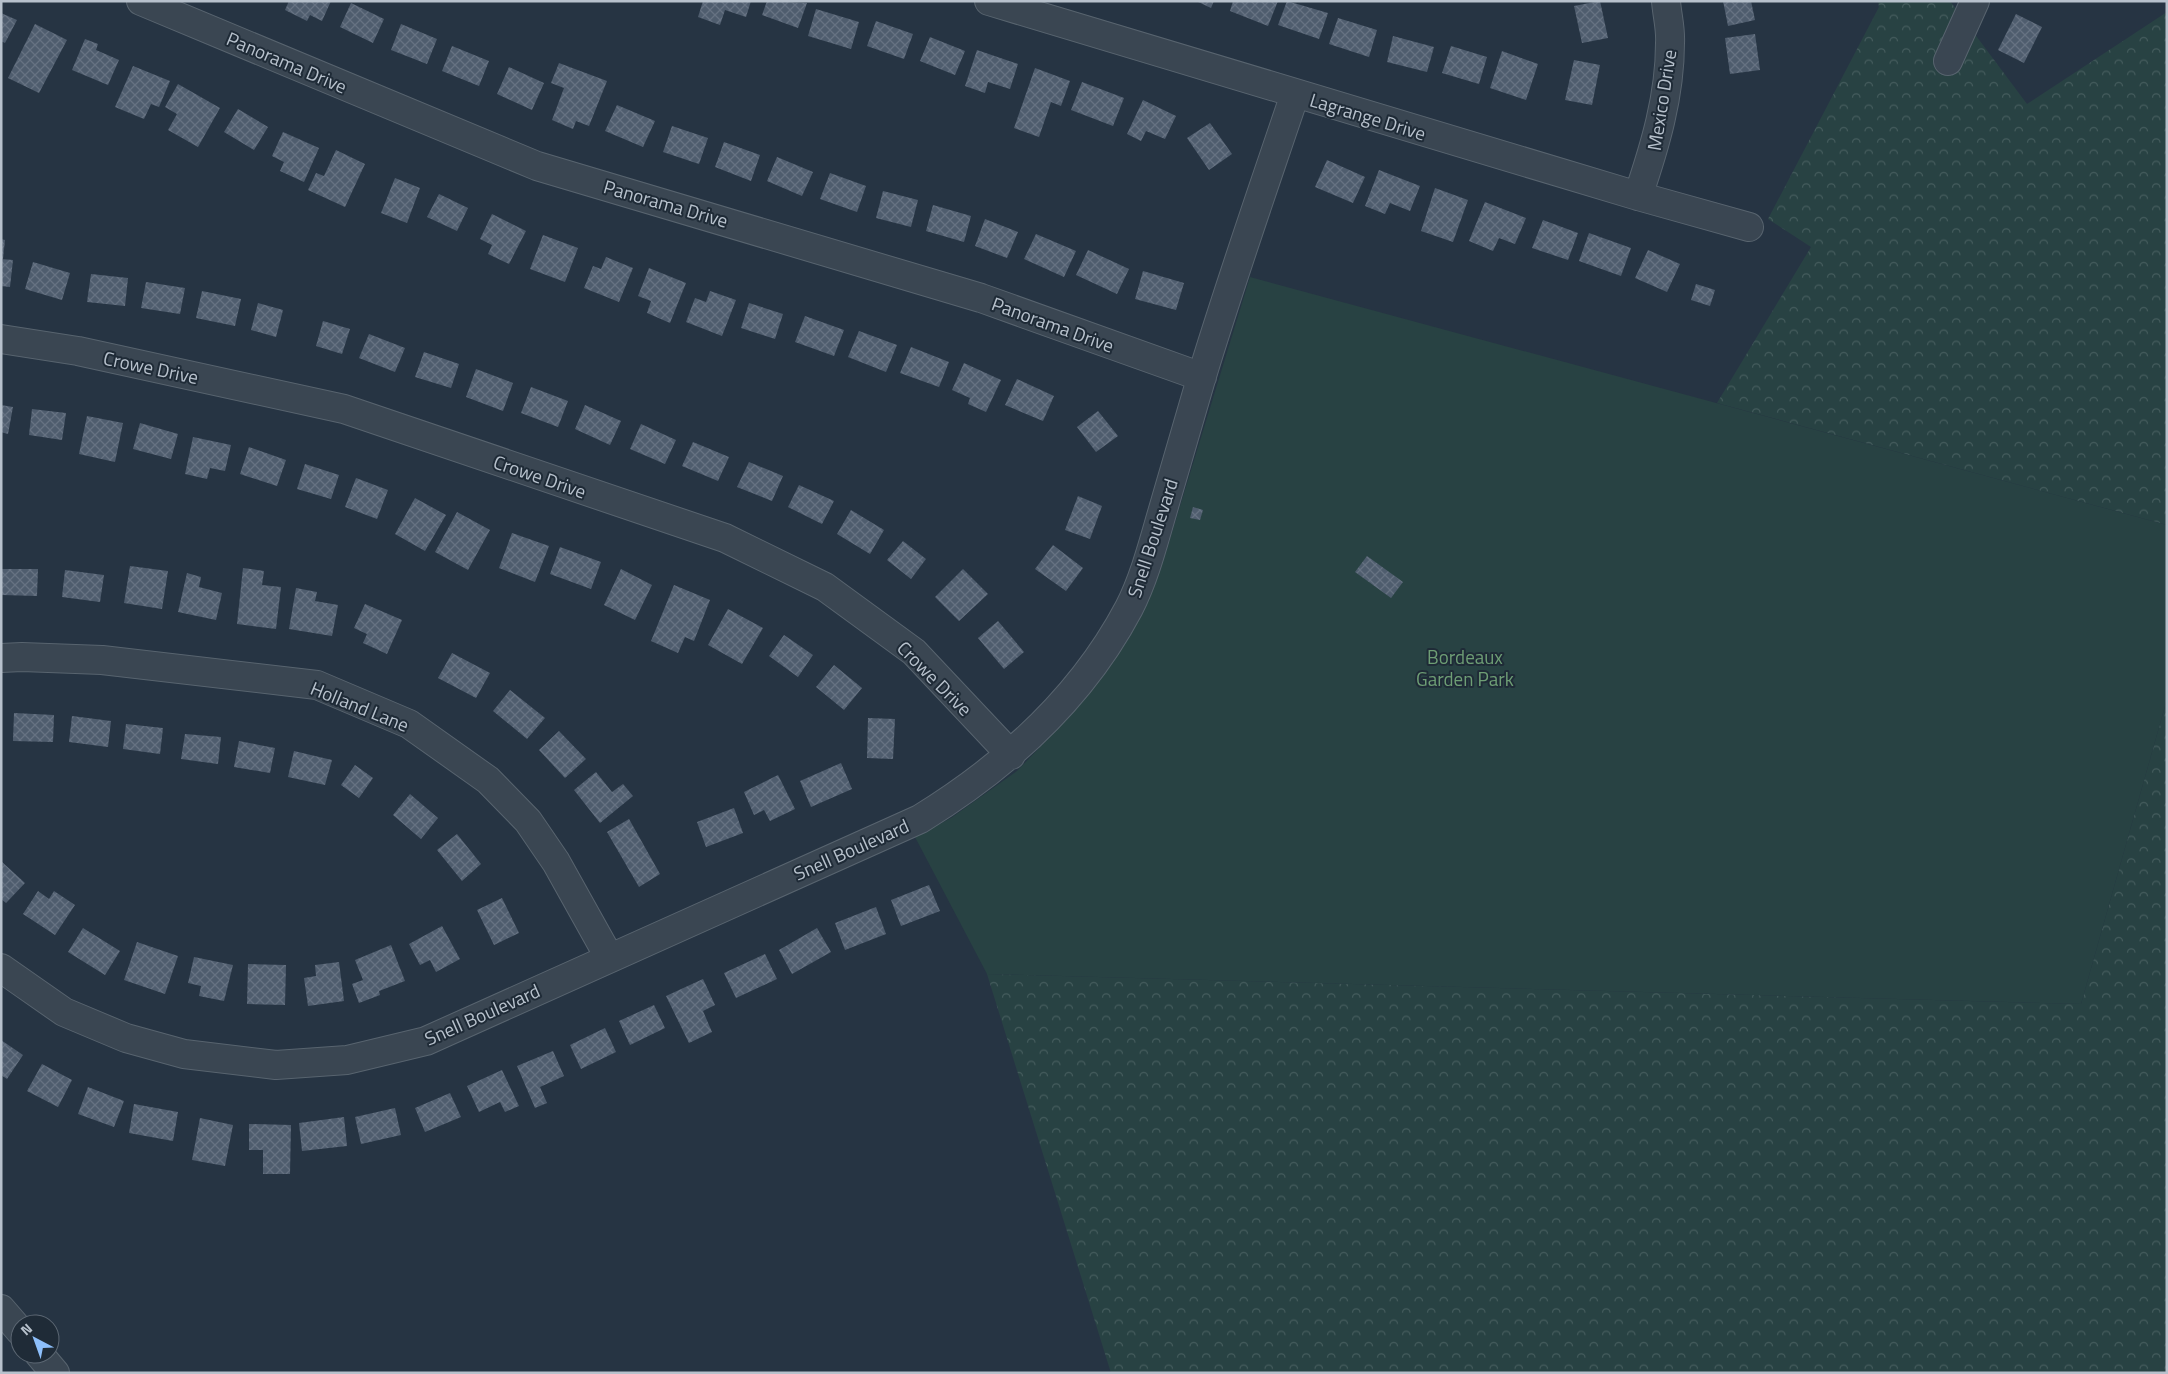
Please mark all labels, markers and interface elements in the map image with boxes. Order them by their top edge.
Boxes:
street label: Panorama Drive [222,24,352,100]
street label: Mexico Drive [1639,47,1683,153]
street label: Lagrange Drive [1306,85,1430,147]
street label: Panorama Drive [600,171,732,235]
street label: Panorama Drive [988,288,1118,360]
street label: Crowe Drive [101,343,201,391]
street label: Crowe Drive [490,447,590,505]
street label: Snell Boulevard [1119,475,1185,601]
street label: Crowe Drive [891,634,979,722]
park label: Bordeaux Garden Park [1416,642,1514,693]
street label: Holland Lane [306,673,414,739]
street label: Snell Boulevard [789,811,913,887]
street label: Snell Boulevard [420,976,544,1052]
north arrow [10,1314,60,1364]
text: N [16,1318,37,1340]

